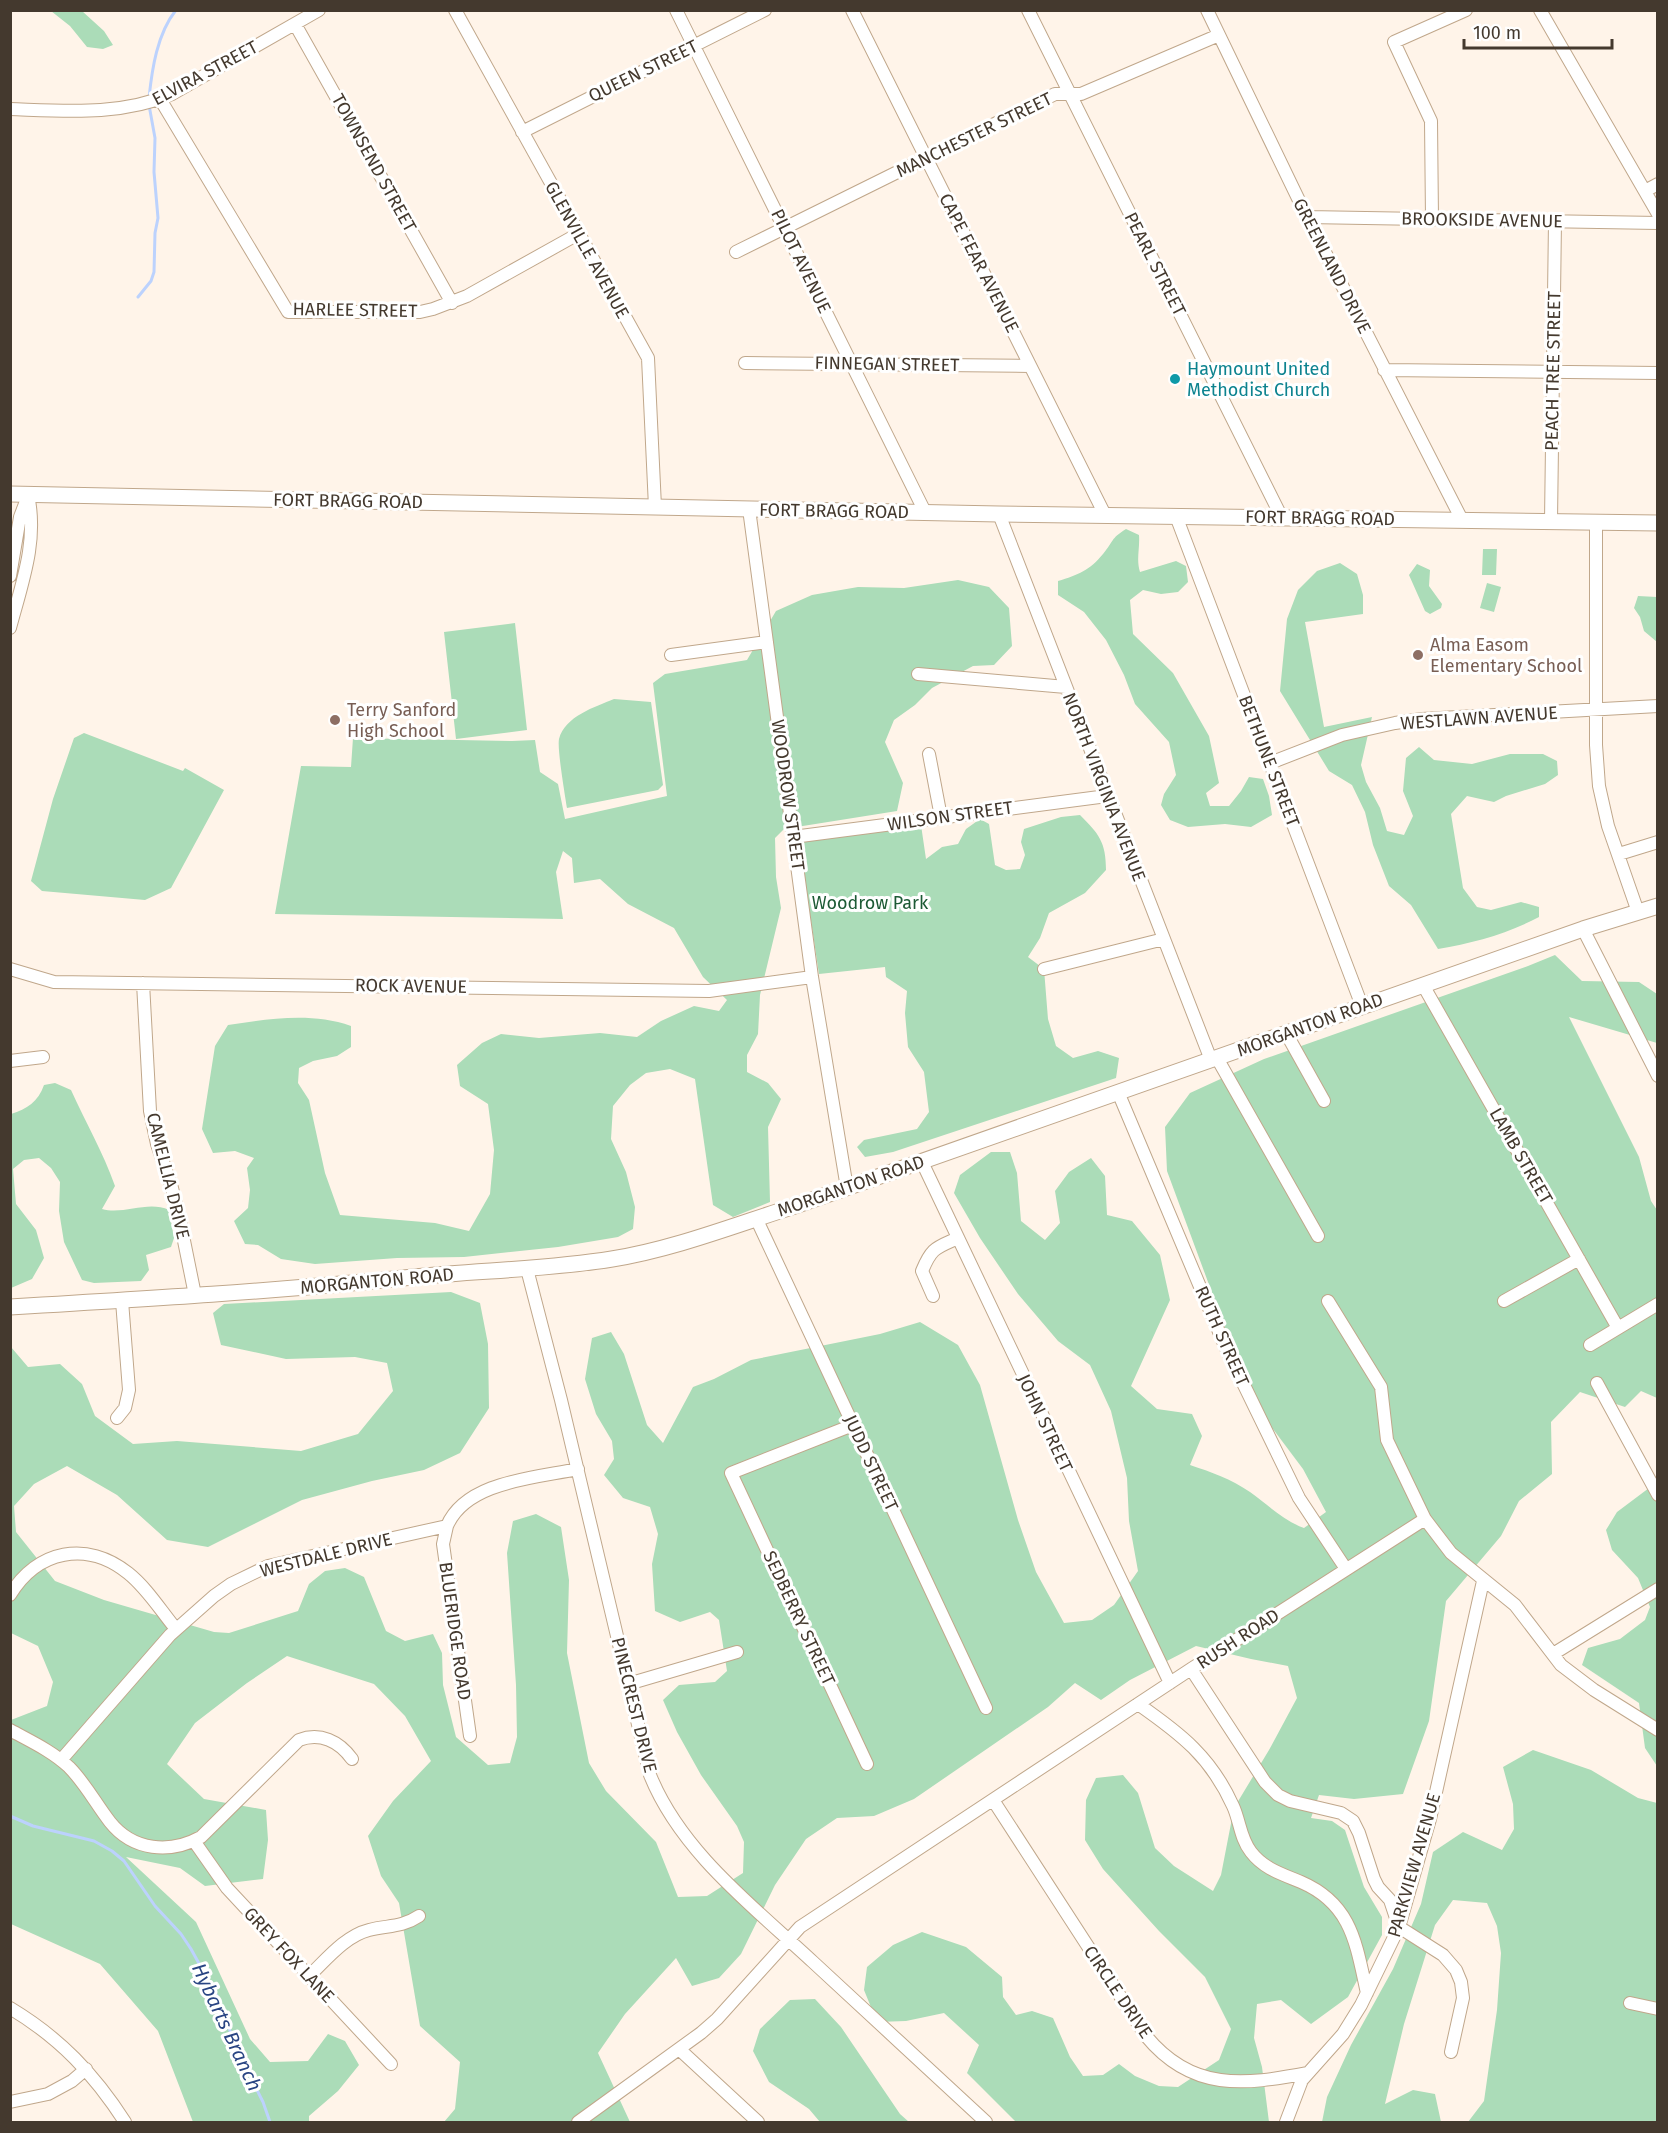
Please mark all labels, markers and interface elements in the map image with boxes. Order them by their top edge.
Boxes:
scale bar [1464,12,1612,50]
text: 100 m [1473,22,1521,44]
street label: QUEEN STREET [585,35,702,107]
street label: ELVIRA STREET [148,36,262,110]
street label: MANCHESTER STREET [893,87,1056,182]
street label: TOWNSEND STREET [327,90,421,237]
street label: GLENVILLE AVENUE [540,178,634,322]
street label: CAPE FEAR AVENUE [934,190,1024,336]
street label: GREENLAND DRIVE [1288,195,1376,337]
street label: PILOT AVENUE [766,205,836,317]
street label: BROOKSIDE AVENUE [1401,208,1563,232]
street label: PEARL STREET [1120,209,1191,320]
street label: PEACH TREE STREET [1541,290,1565,451]
street label: HARLEE STREET [293,298,418,322]
street label: FINNEGAN STREET [814,352,960,376]
place label: Haymount United Methodist Church [1187,358,1330,401]
marker: Haymount United Methodist Church [1168,372,1182,386]
street label: FORT BRAGG ROAD [273,489,423,513]
street label: FORT BRAGG ROAD [759,499,909,523]
street label: FORT BRAGG ROAD [1245,506,1395,530]
place label: Alma Easom Elementary School [1430,634,1582,677]
marker: Alma Easom Elementary School [1411,648,1425,662]
street label: NORTH VIRGINIA AVENUE [1058,689,1150,885]
street label: BETHUNE STREET [1234,692,1304,830]
place label: Terry Sanford High School [347,699,456,742]
street label: WESTLAWN AVENUE [1400,702,1558,734]
marker: Terry Sanford High School [328,713,342,727]
street label: WOODROW STREET [767,718,810,873]
street label: WILSON STREET [886,796,1015,836]
park label: Woodrow Park [812,892,929,914]
street label: ROCK AVENUE [355,974,467,998]
street label: MORGANTON ROAD [1234,988,1386,1062]
street label: LAMB STREET [1485,1104,1558,1209]
street label: CAMELLIA DRIVE [142,1110,194,1242]
street label: MORGANTON ROAD [775,1151,927,1221]
street label: MORGANTON ROAD [299,1263,455,1299]
street label: RUTH STREET [1190,1283,1254,1390]
street label: JOHN STREET [1013,1371,1078,1476]
street label: JUDD STREET [839,1411,903,1515]
street label: WESTDALE DRIVE [258,1528,394,1582]
street label: SEDBERRY STREET [758,1547,840,1689]
street label: BLUERIDGE ROAD [434,1560,476,1702]
street label: RUSH ROAD [1192,1604,1284,1674]
street label: PINECREST DRIVE [607,1635,661,1775]
street label: PARKVIEW AVENUE [1383,1790,1445,1940]
street label: GREY FOX LANE [239,1903,339,2007]
street label: CIRCLE DRIVE [1079,1941,1157,2043]
water label: Hybarts Branch [187,1959,267,2095]

